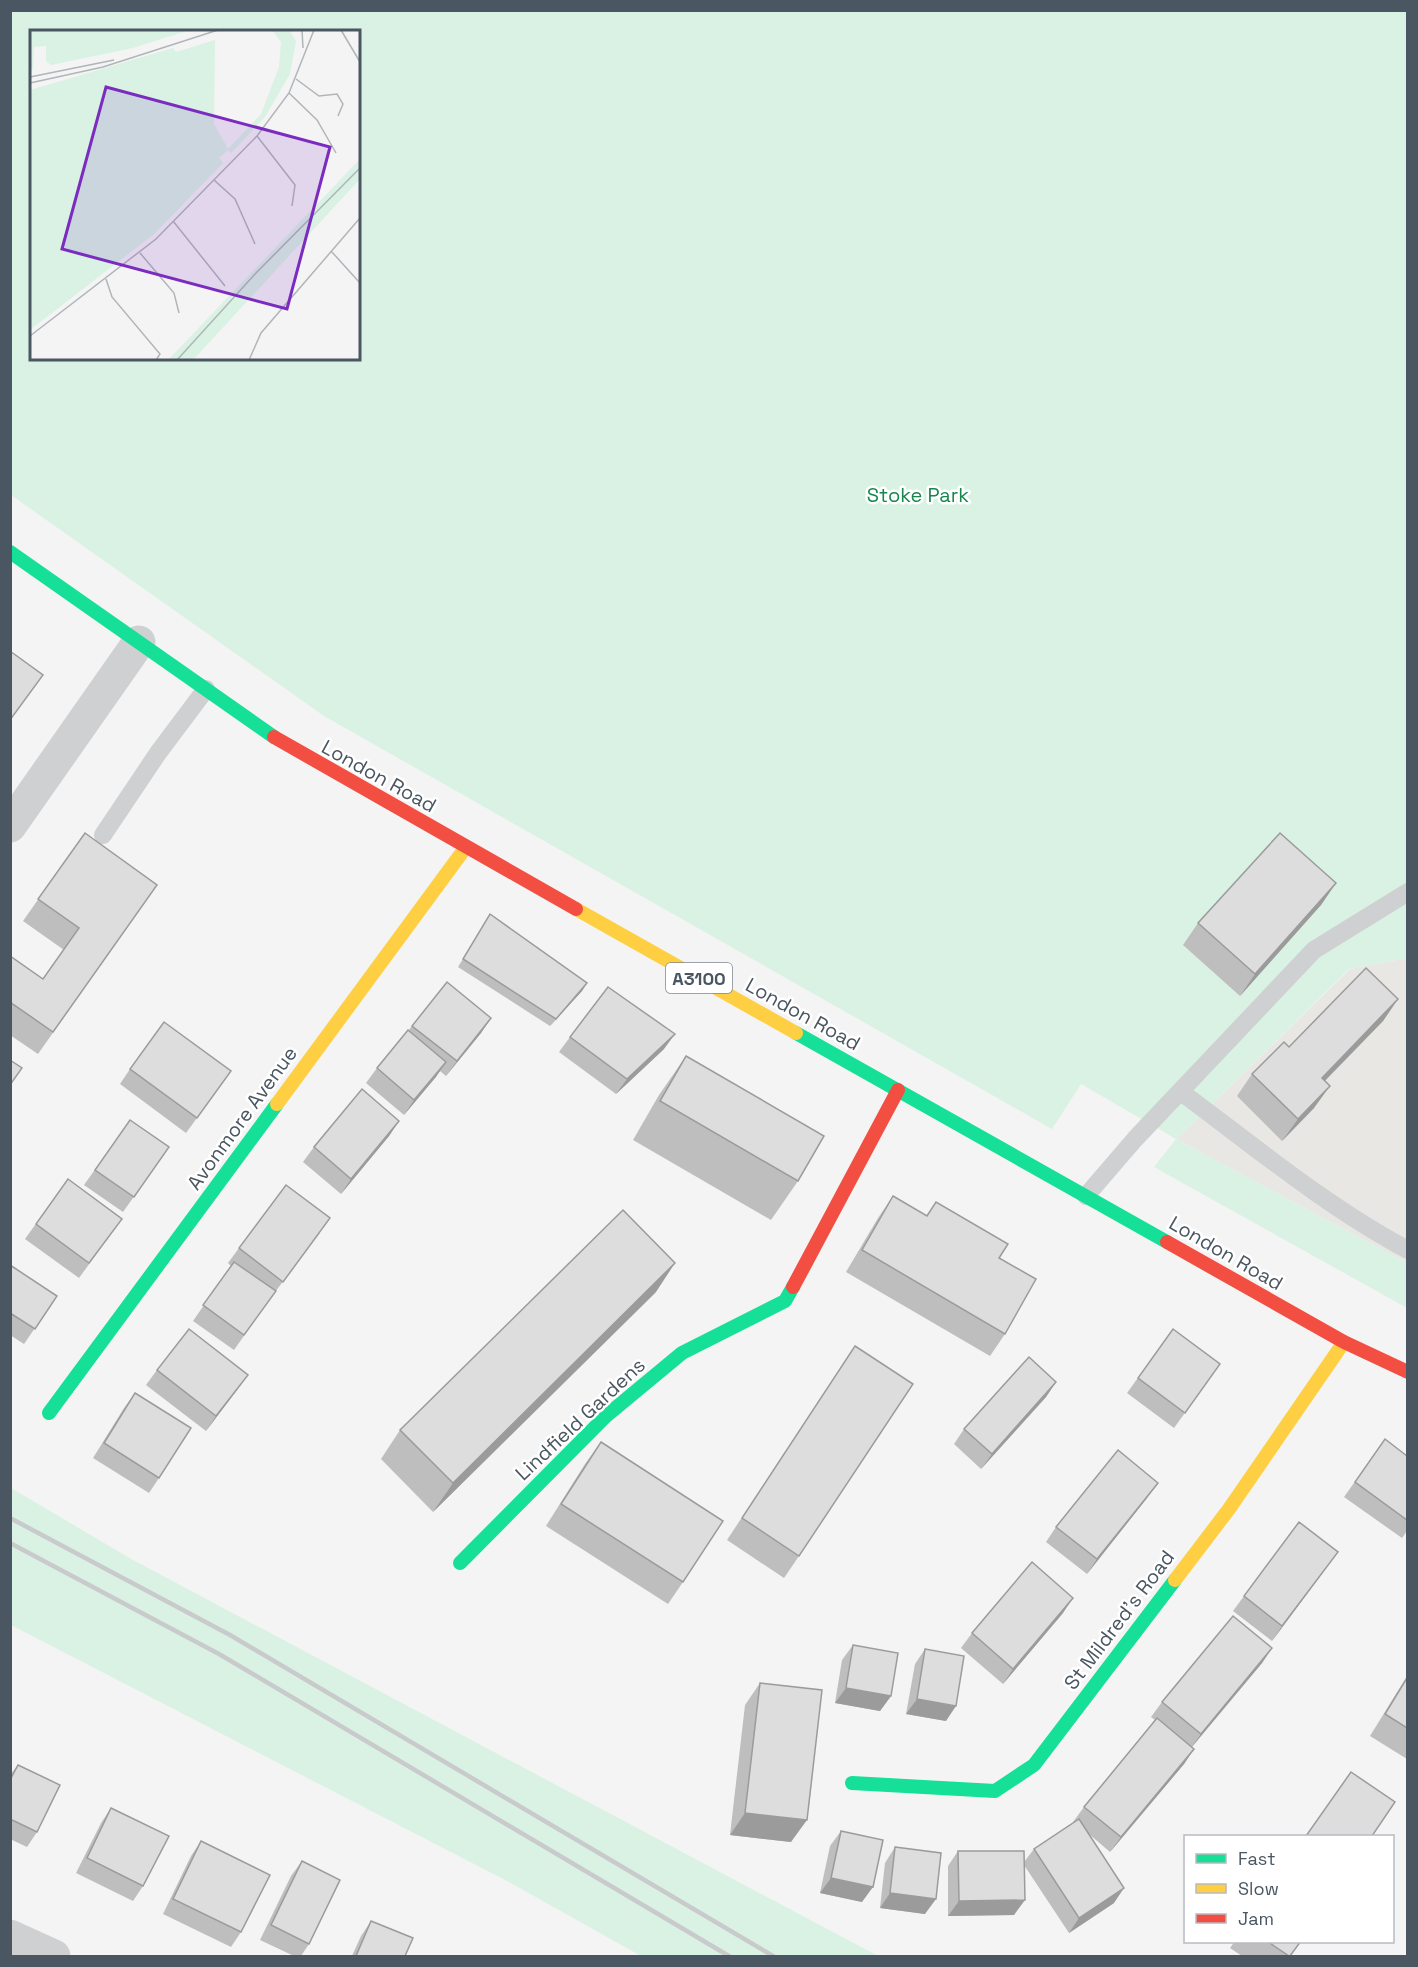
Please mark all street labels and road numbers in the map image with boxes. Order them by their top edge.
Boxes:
street label: London Road [317,734,441,818]
road number: A3100 [666,963,732,993]
street label: London Road [741,972,865,1056]
street label: Avonmore Avenue [181,1041,303,1195]
street label: London Road [1164,1210,1288,1296]
street label: Lindfield Gardens [510,1352,650,1486]
street label: St Mildred's Road [1058,1545,1180,1695]

